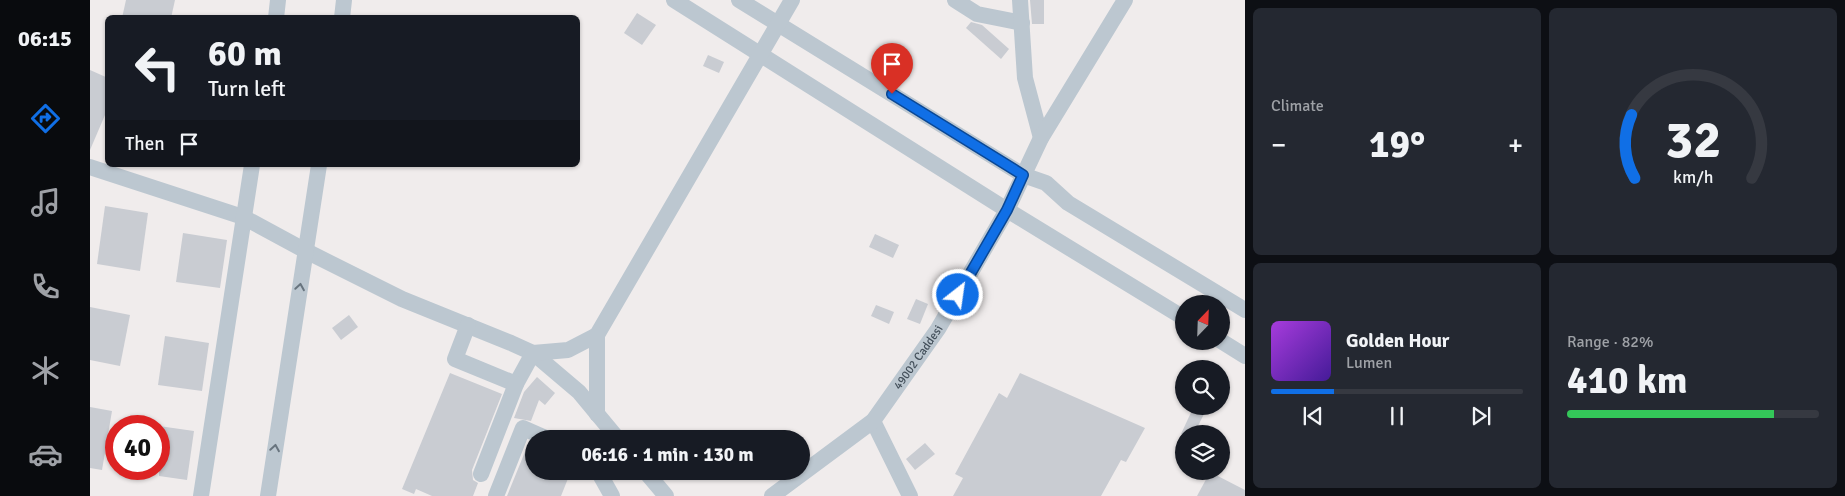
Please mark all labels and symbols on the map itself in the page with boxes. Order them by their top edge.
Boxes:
pin [871,43,913,94]
position arrow [931,268,983,320]
one-way arrow [295,283,305,292]
north arrow [1175,295,1230,350]
street label: 49002 Caddesi [891,323,947,393]
speed limit sign: 40 [105,415,170,480]
one-way arrow [270,443,280,452]

